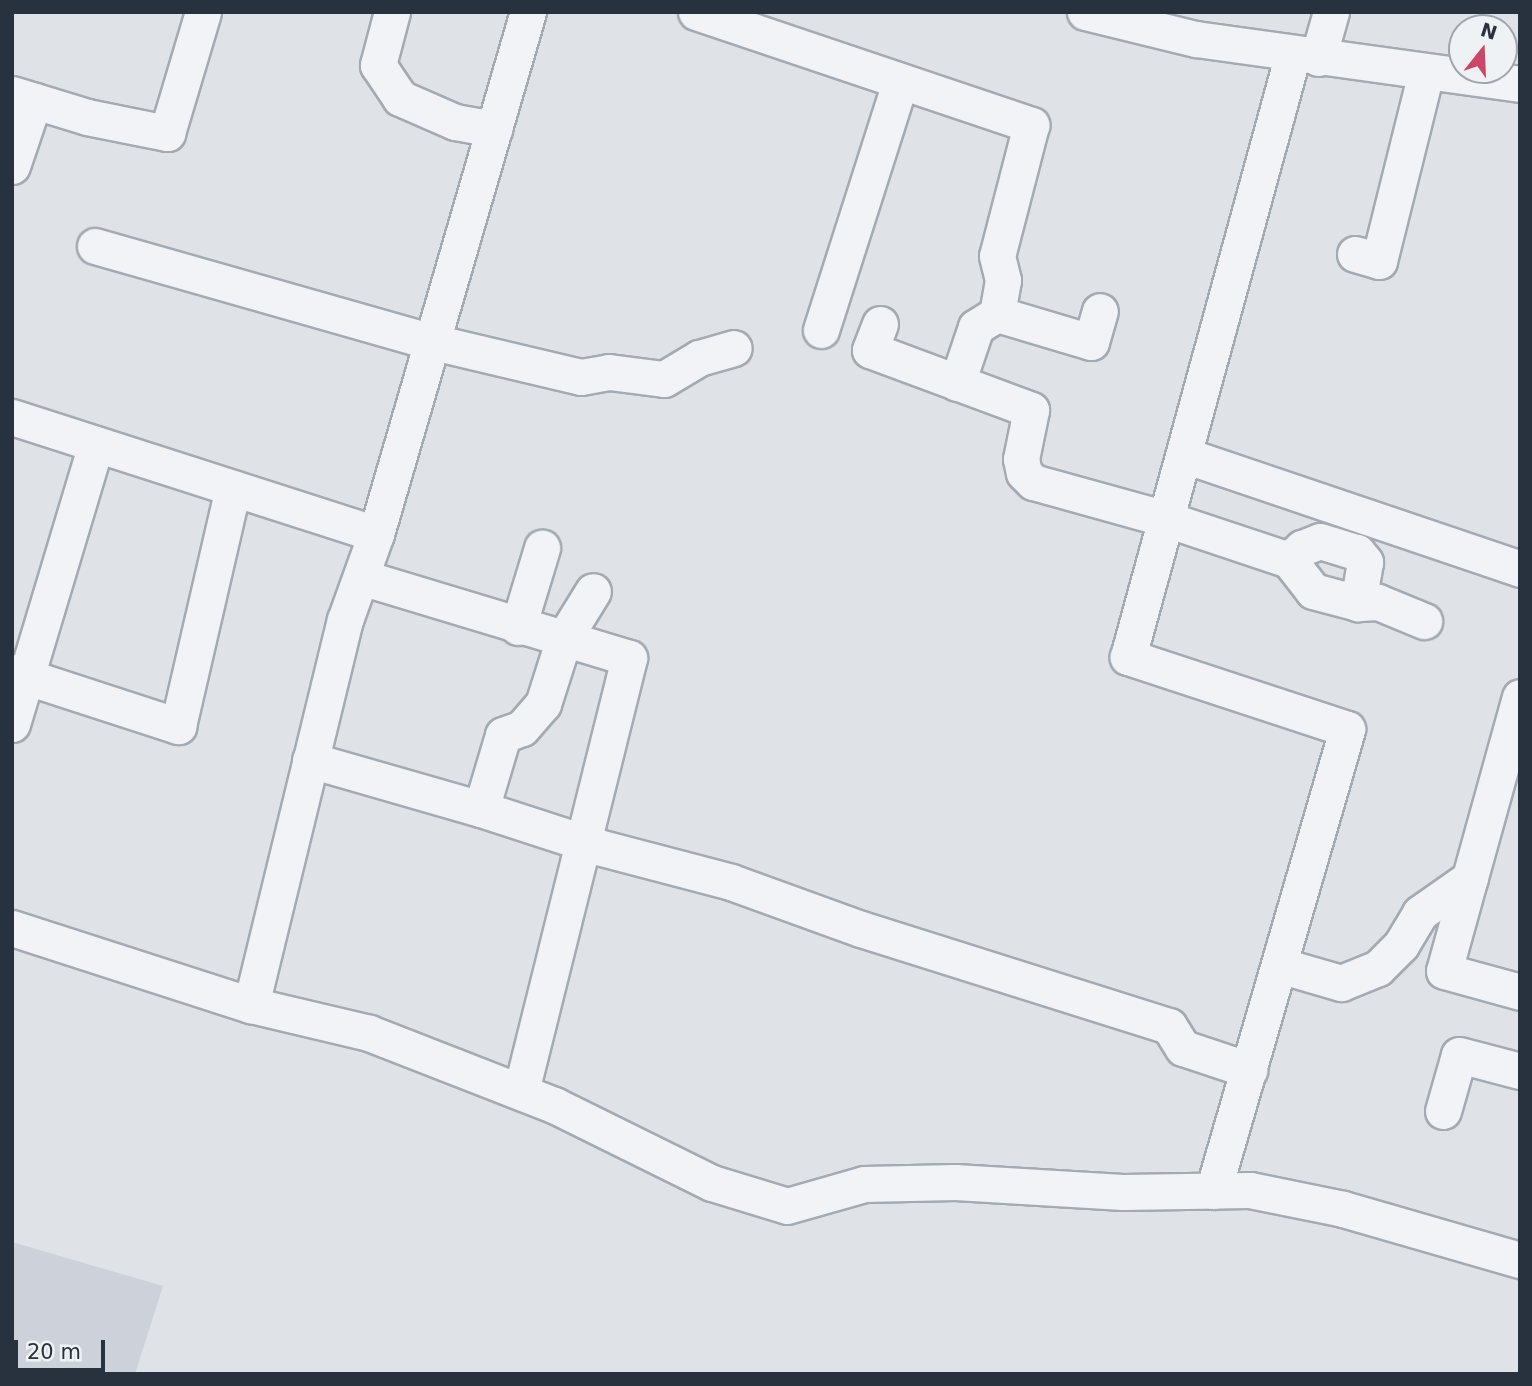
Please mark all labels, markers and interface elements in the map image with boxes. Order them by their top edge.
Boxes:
north arrow [1448,14,1518,84]
text: N [1478,18,1500,44]
scale bar [18,1326,108,1370]
text: 20 m [27,1340,81,1364]

